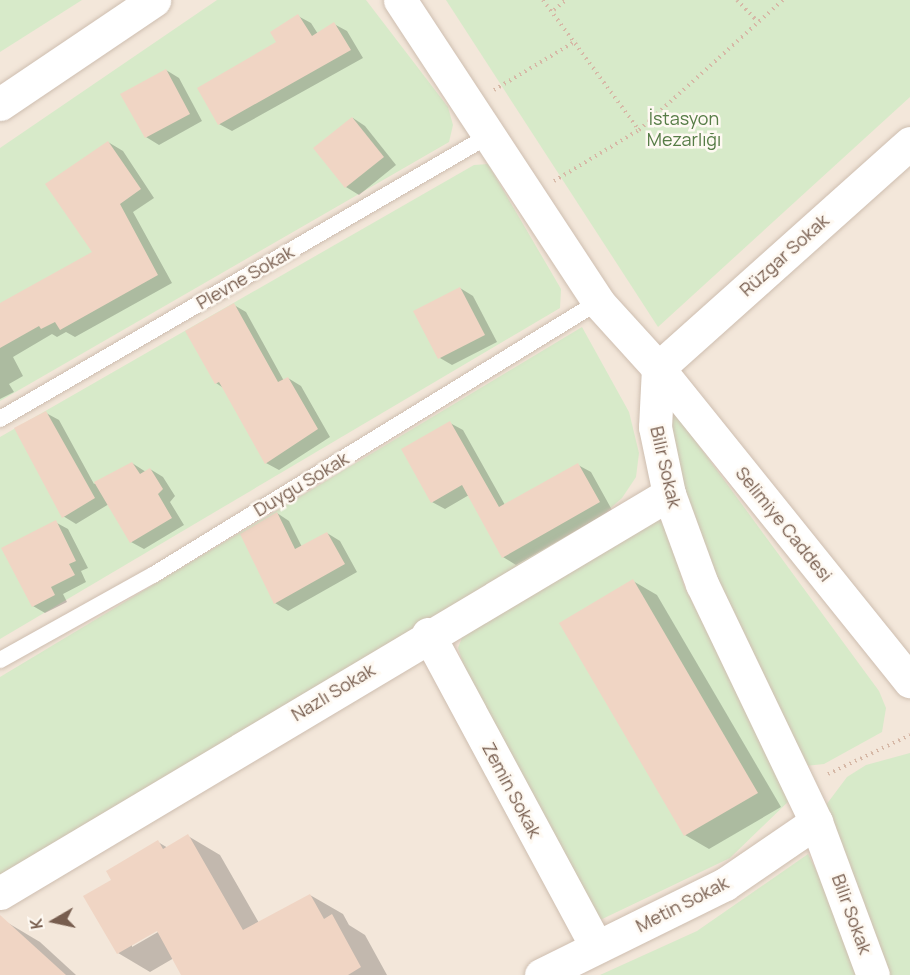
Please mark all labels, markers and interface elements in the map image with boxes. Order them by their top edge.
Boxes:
park label: İstasyon Mezarlığı [647,108,721,150]
street label: Rüzgar Sokak [735,210,833,300]
street label: Plevne Sokak [193,240,297,314]
street label: Bilir Sokak [646,424,686,510]
street label: Duygu Sokak [250,447,352,521]
street label: Selimiye Caddesi [731,462,837,586]
street label: Nazlı Sokak [287,659,379,725]
street label: Zemin Sokak [478,739,546,841]
street label: Metin Sokak [632,871,732,937]
street label: Bilir Sokak [828,871,876,957]
north arrow [24,891,84,951]
text: K [25,917,48,931]

